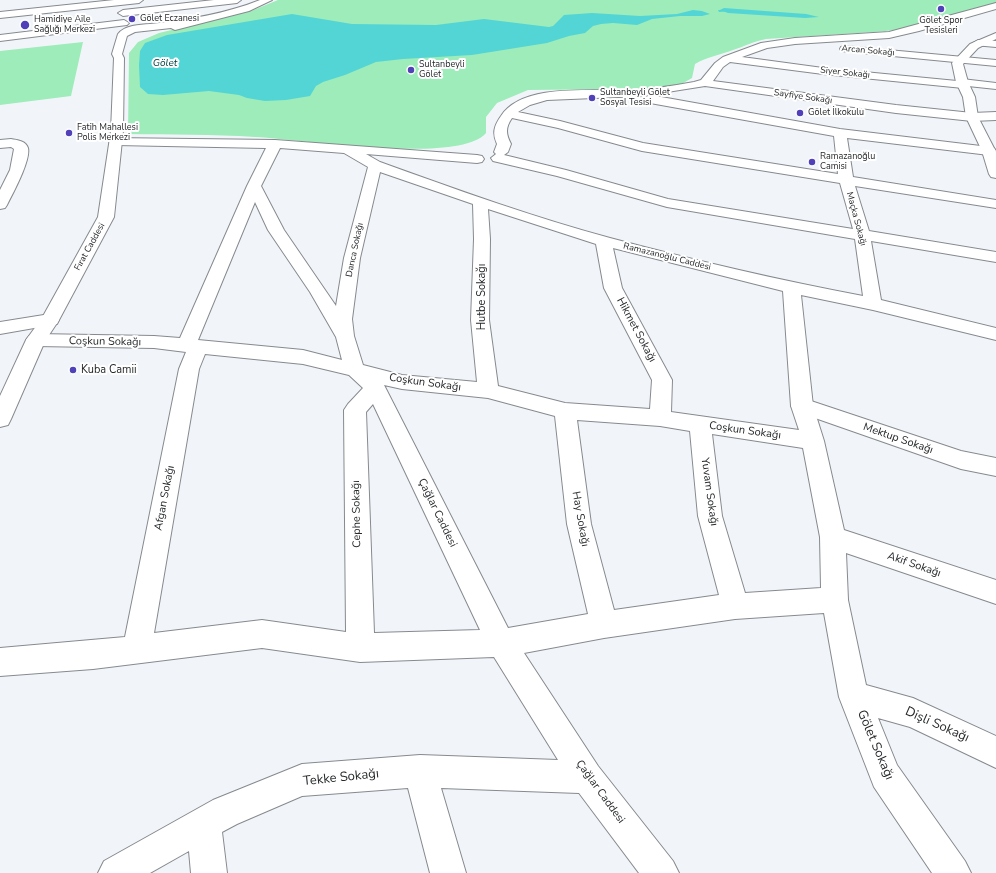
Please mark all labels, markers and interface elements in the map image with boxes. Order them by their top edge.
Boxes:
marker: Gölet Spor Tesisleri [936,4,946,14]
marker: Gölet Eczanesi [127,14,137,24]
place label: Gölet Eczanesi [140,14,199,24]
place label: Hamidiye Aile Sağlığı Merkezi [34,15,95,36]
place label: Gölet Spor Tesisleri [919,16,963,37]
marker: Hamidiye Aile Sağlığı Merkezi [19,19,31,31]
street label: Arcan Sokağı [841,43,895,59]
water label: Gölet [153,58,177,70]
place label: Sultanbeyli Gölet [419,60,465,81]
marker: Sultanbeyli Gölet [406,65,416,75]
street label: Siyer Sokağı [820,65,870,81]
place label: Sultanbeyli Gölet Sosyal Tesisi [600,88,670,109]
street label: Sayfiye Sokağı [773,88,833,106]
marker: Sultanbeyli Gölet Sosyal Tesisi [587,93,597,103]
marker: Gölet İlkokulu [795,108,805,118]
place label: Gölet İlkokulu [808,108,864,118]
place label: Fatih Mahallesi Polis Merkezi [77,123,138,144]
marker: Fatih Mahallesi Polis Merkezi [64,128,74,138]
place label: Ramazanoğlu Camisi [820,152,875,173]
marker: Ramazanoğlu Camisi [807,157,817,167]
street label: Maçka Sokağı [844,191,868,247]
street label: Fırat Caddesi [72,221,108,273]
street label: Darıca Sokağı [344,222,366,278]
street label: Ramazanoğlu Caddesi [622,241,712,273]
street label: Hutbe Sokağı [475,264,489,330]
street label: Hikmet Sokağı [613,295,659,365]
street label: Coşkun Sokağı [69,335,141,349]
place label: Kuba Camii [81,363,137,377]
marker: Kuba Camii [68,365,78,375]
street label: Coşkun Sokağı [388,371,462,395]
street label: Coşkun Sokağı [708,419,782,443]
street label: Mektup Sokağı [861,421,935,457]
street label: Yuvam Sokağı [698,457,720,527]
street label: Afgan Sokağı [152,464,178,532]
street label: Çağlar Caddesi [415,476,459,550]
street label: Cephe Sokağı [350,480,364,548]
street label: Hay Sokağı [569,490,591,548]
street label: Akif Sokağı [886,550,942,580]
street label: Dişli Sokağı [903,704,971,746]
street label: Gölet Sokağı [853,708,897,782]
street label: Çağlar Caddesi [573,758,627,826]
street label: Tekke Sokağı [302,766,380,790]

